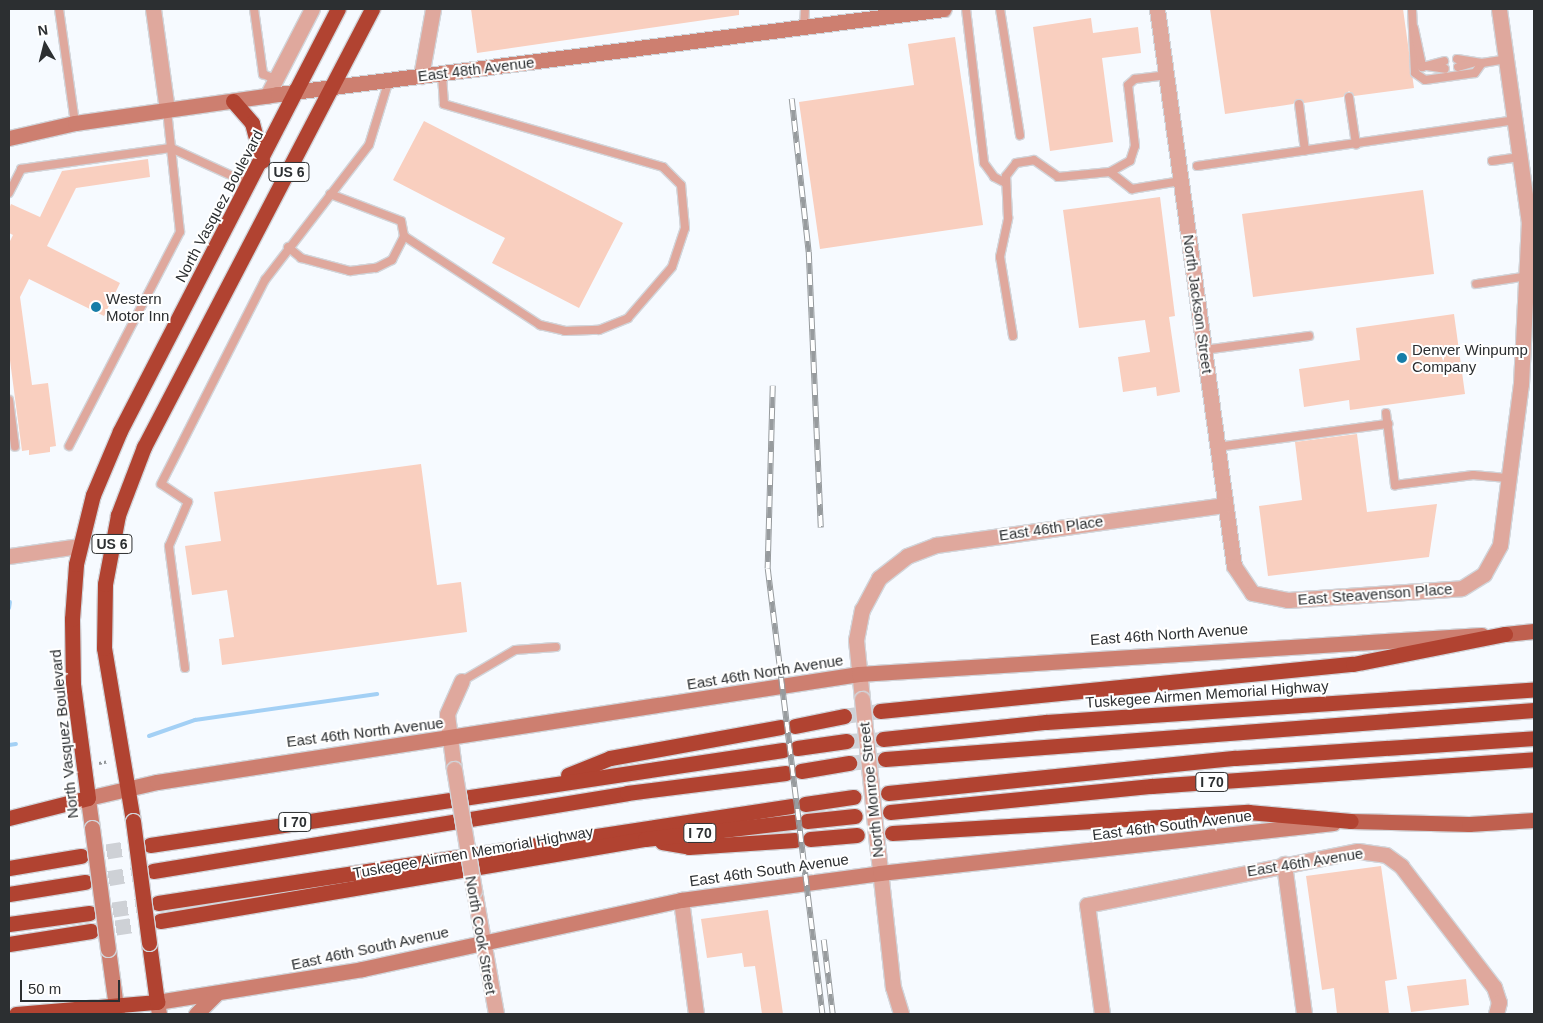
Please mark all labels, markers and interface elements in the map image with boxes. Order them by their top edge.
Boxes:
north arrow [20,20,70,70]
text: N [37,22,49,39]
street label: East 48th Avenue [416,53,536,85]
street label: North Vasquez Boulevard [171,127,267,285]
road number: US 6 [268,160,310,183]
street label: North Jackson Street [1179,233,1217,375]
place label: Western Motor Inn [106,289,169,324]
marker: Western Motor Inn [90,301,102,313]
place label: Denver Winpump Company [1412,340,1528,375]
marker: Denver Winpump Company [1396,352,1408,364]
street label: East 46th Place [998,512,1104,544]
road number: US 6 [91,532,133,556]
street label: East Steavenson Place [1297,580,1453,608]
street label: East 46th North Avenue [1089,619,1249,649]
street label: North Vasquez Boulevard [46,649,82,819]
street label: East 46th North Avenue [685,651,845,693]
street label: Tuskegee Airmen Memorial Highway [1084,676,1330,712]
street label: East 46th North Avenue [285,713,445,751]
street label: North Monroe Street [855,721,887,859]
road number: I 70 [1194,770,1230,794]
street label: East 46th South Avenue [1091,806,1253,844]
road number: I 70 [278,810,312,834]
road number: I 70 [682,821,718,844]
street label: Tuskegee Airmen Memorial Highway [351,822,595,882]
street label: East 46th Avenue [1245,844,1365,880]
street label: East 46th South Avenue [688,850,850,890]
street label: North Cook Street [462,874,500,996]
street label: East 46th South Avenue [289,922,451,974]
scale bar [22,970,122,1002]
text: 50 m [28,980,61,997]

